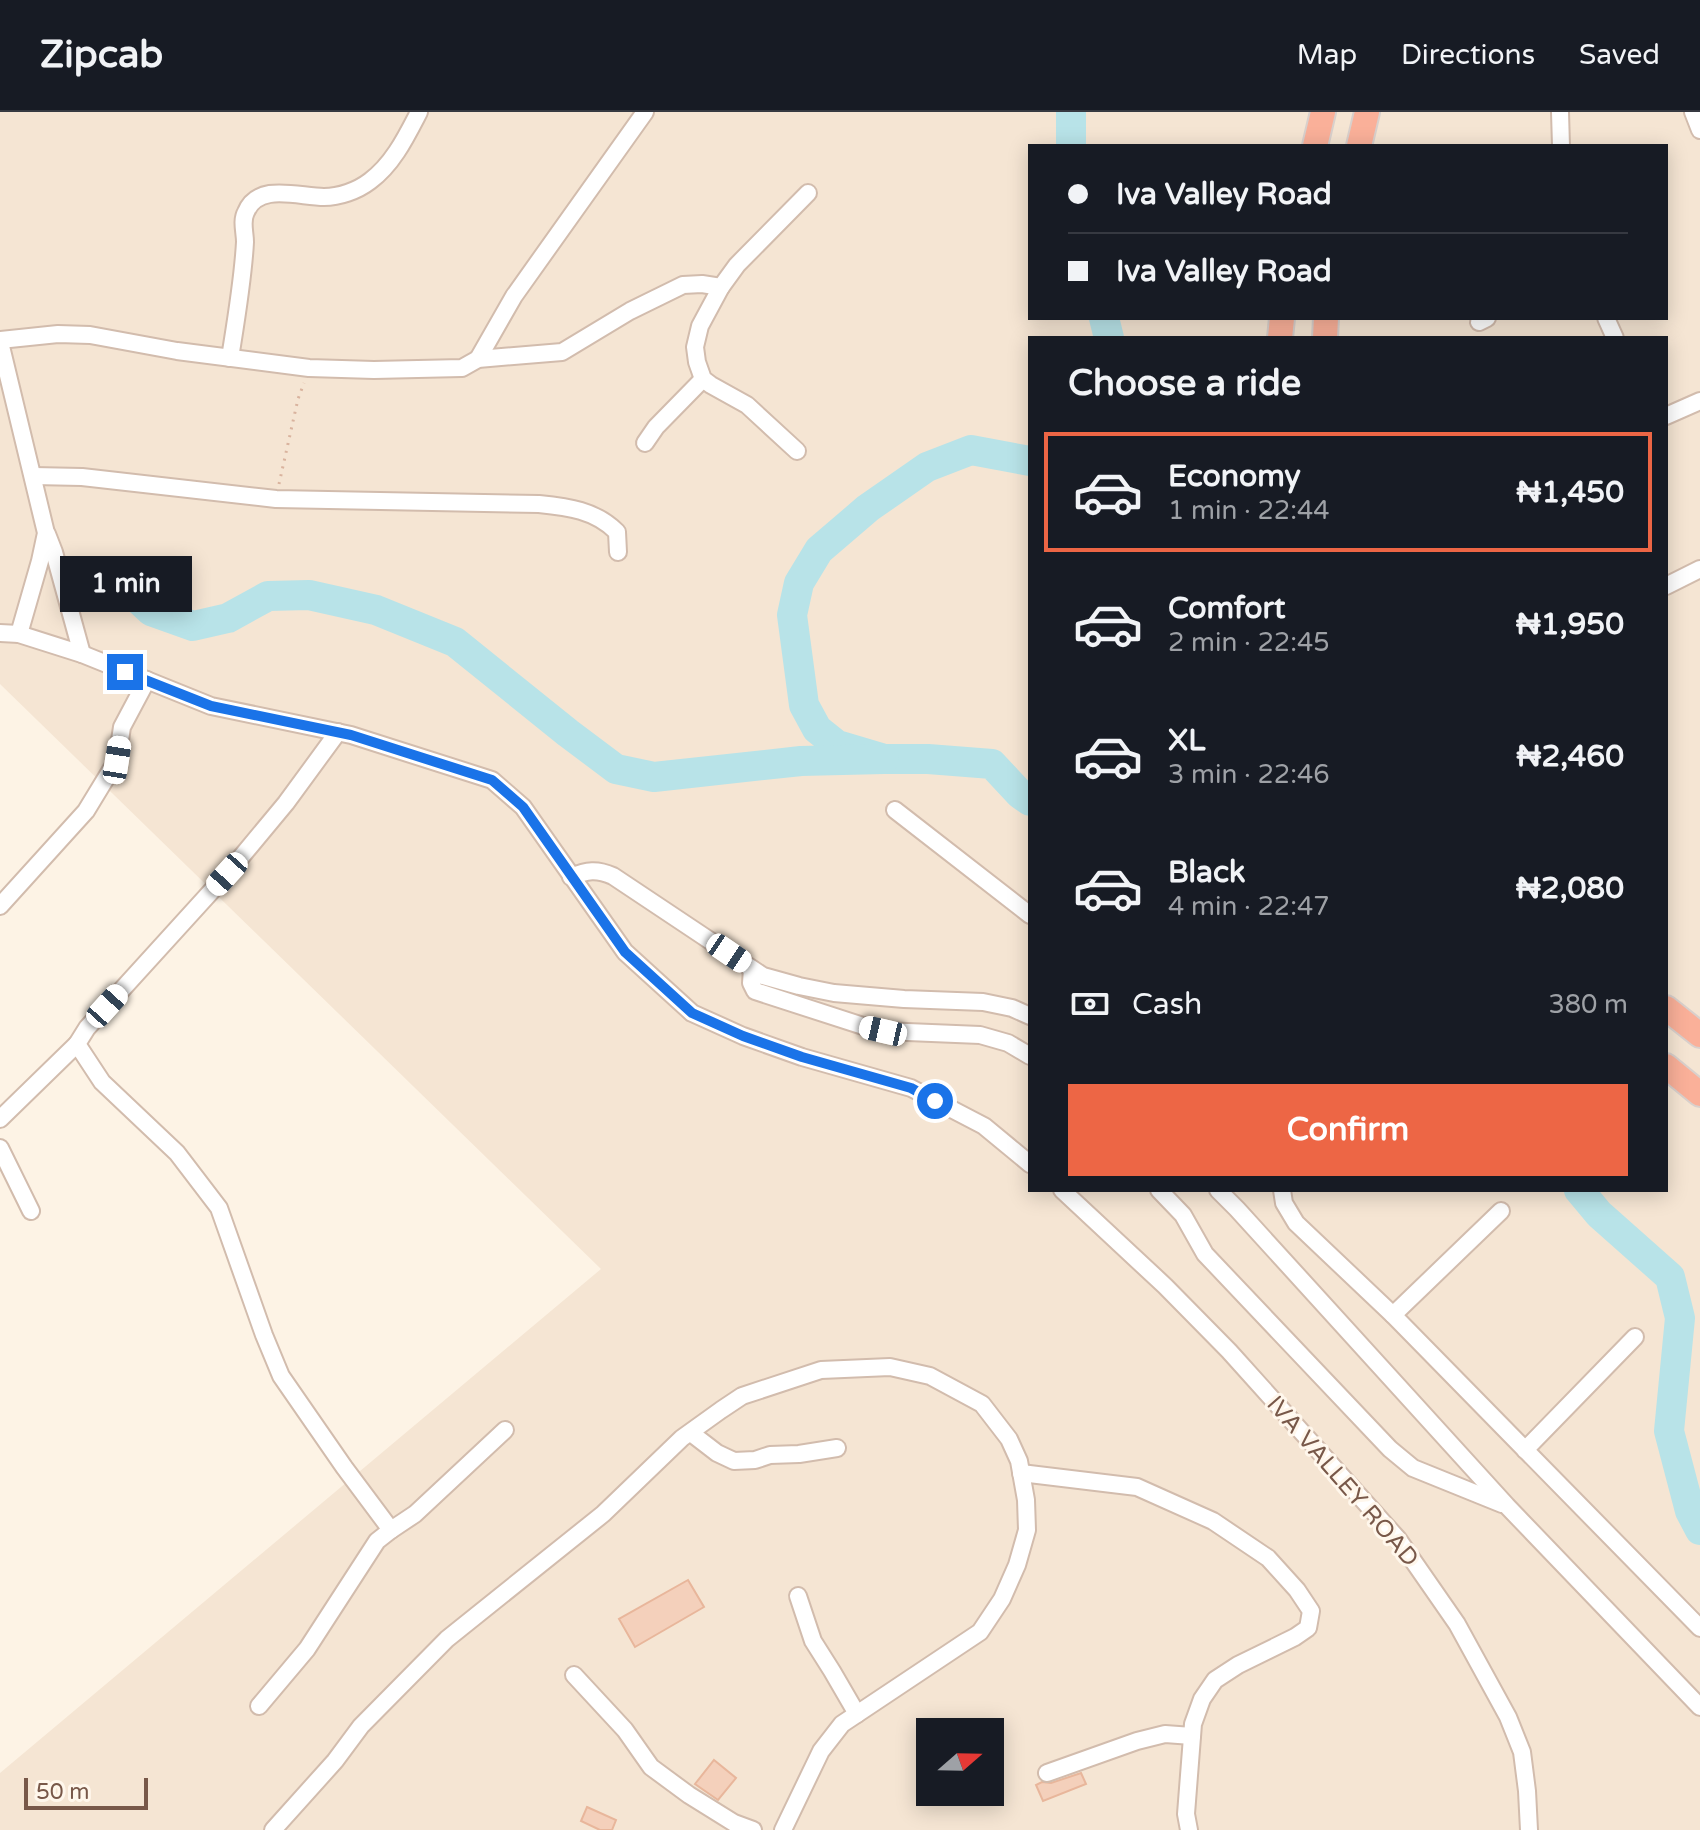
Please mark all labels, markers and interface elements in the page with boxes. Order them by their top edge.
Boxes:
text: Zipcab [40,32,163,78]
text: Map [1297,38,1357,72]
text: Directions [1401,38,1535,72]
text: Saved [1579,38,1660,72]
text: Iva Valley Road [1116,176,1332,213]
text: Iva Valley Road [1116,253,1332,290]
text: Choose a ride [1068,362,1301,405]
icon: car [1072,456,1144,528]
text: Economy [1168,458,1301,495]
text: ₦1,450 [1516,474,1624,511]
text: 1 min · 22:44 [1168,495,1330,526]
callout: 1 min [59,556,191,612]
text: 1 min [91,568,161,599]
icon: car [1072,588,1144,660]
text: Comfort [1168,590,1286,627]
text: ₦1,950 [1516,606,1624,643]
text: 2 min · 22:45 [1168,627,1330,658]
route end [107,654,143,690]
icon: car [1072,720,1144,792]
text: XL [1168,722,1205,759]
car [101,734,133,786]
text: ₦2,460 [1516,738,1624,775]
text: 3 min · 22:46 [1168,759,1330,790]
car [202,848,252,900]
icon: car [1072,852,1144,924]
text: Black [1168,854,1245,891]
text: ₦2,080 [1516,870,1624,907]
text: 4 min · 22:47 [1168,891,1330,922]
car [702,930,756,976]
car [82,980,132,1032]
icon: cash [1068,982,1112,1026]
text: Cash [1132,986,1202,1023]
text: 380 m [1548,989,1628,1020]
car [857,1014,909,1048]
route start [917,1083,953,1119]
button: Confirm [1068,1084,1628,1176]
street label: IVA VALLEY ROAD [1261,1390,1425,1573]
north arrow [916,1718,1004,1806]
map controls [916,1718,1004,1806]
scale bar [24,1774,148,1810]
text: 50 m [36,1779,90,1805]

